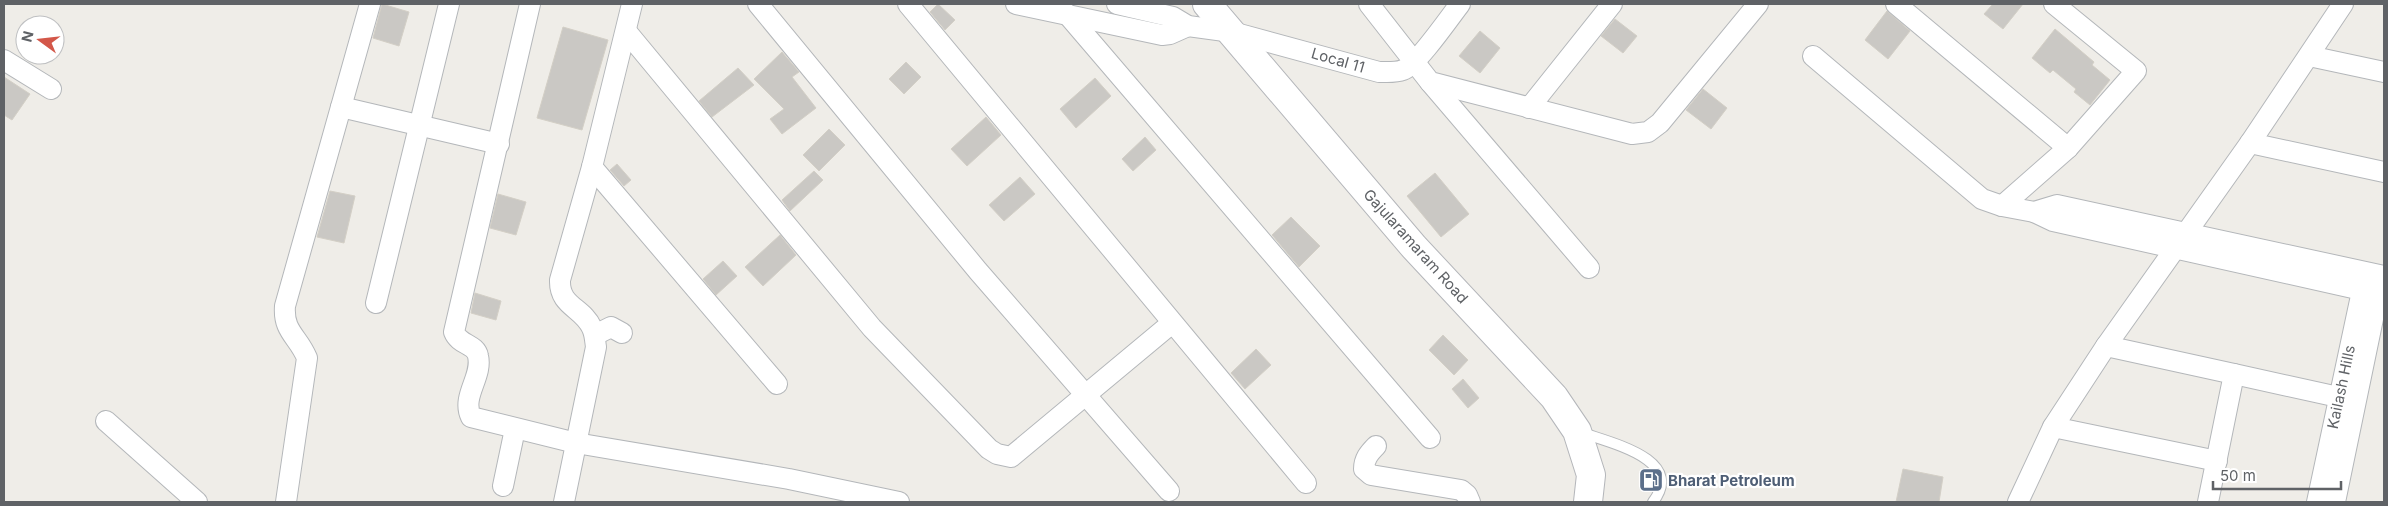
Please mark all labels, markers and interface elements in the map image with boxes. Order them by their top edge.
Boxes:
north arrow [15,15,65,65]
text: N [17,29,37,44]
street label: Local 11 [1309,43,1367,77]
street label: Gajularamaram Road [1360,185,1472,307]
street label: Kailash Hills [2323,343,2359,431]
scale bar [2213,458,2340,490]
text: 50 m [2220,466,2256,485]
fuel station icon: Bharat Petroleum [1638,467,1664,493]
place label: Bharat Petroleum [1668,471,1795,490]

